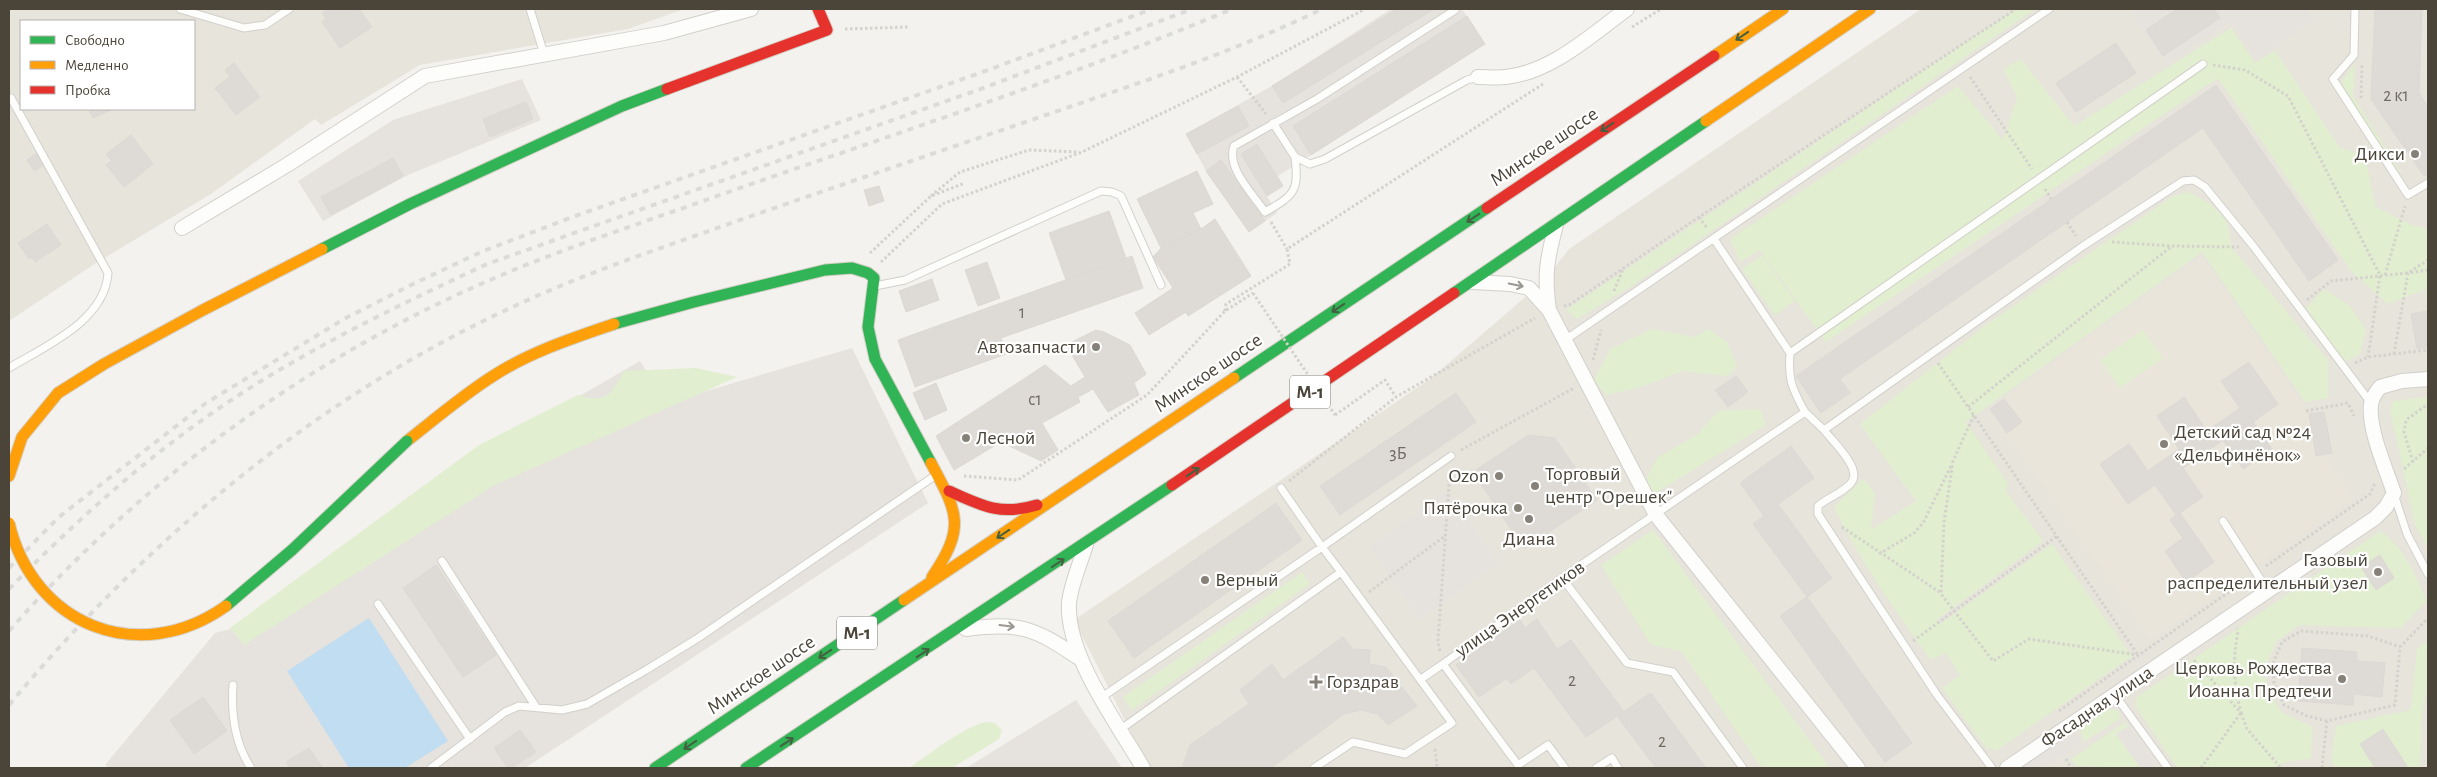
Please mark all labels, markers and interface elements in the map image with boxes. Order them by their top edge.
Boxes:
legend [20,20,195,110]
one-way arrow [1735,31,1749,41]
text: Свободно [65,33,125,48]
text: Медленно [65,58,129,73]
text: Пробка [65,83,111,98]
house number: 2 к1 [2383,87,2409,105]
street label: Минское шоссе [1486,104,1602,190]
one-way arrow [1601,122,1615,132]
place label: Дикси [2354,144,2405,164]
marker: Дикси [2409,148,2421,160]
one-way arrow [1466,213,1480,223]
one-way arrow [1508,281,1524,290]
one-way arrow [1331,303,1345,313]
house number: 1 [1019,304,1025,322]
street label: Минское шоссе [1150,330,1266,416]
place label: Автозапчасти [977,337,1086,357]
marker: Автозапчасти [1090,341,1102,353]
road number: М-1 [1290,376,1330,408]
house number: с1 [1028,391,1042,409]
place label: Детский сад №24 «Дельфинёнок» [2174,422,2311,465]
place label: Лесной [976,428,1035,448]
marker: Лесной [960,432,972,444]
marker: Детский сад №24 «Дельфинёнок» [2158,438,2170,450]
house number: 3Б [1389,445,1407,463]
place label: Торговый центр "Орешек" [1545,464,1672,507]
place label: Ozon [1448,466,1489,486]
one-way arrow [1186,467,1200,477]
marker: Ozon [1493,470,1505,482]
marker: Торговый центр "Орешек" [1529,480,1541,492]
place label: Пятёрочка [1423,498,1508,518]
marker: Пятёрочка [1512,502,1524,514]
marker: Диана [1523,513,1535,525]
one-way arrow [996,529,1010,539]
place label: Диана [1503,529,1555,549]
place label: Газовый распределительный узел [2167,550,2368,593]
street label: улица Энергетиков [1451,557,1589,662]
one-way arrow [1051,558,1065,568]
marker: Газовый распределительный узел [2372,566,2384,578]
place label: Верный [1215,570,1278,590]
marker: Верный [1199,574,1211,586]
road number: М-1 [837,616,877,650]
one-way arrow [999,621,1015,631]
street label: Минское шоссе [703,632,819,718]
one-way arrow [916,648,930,658]
one-way arrow [818,649,832,660]
place label: Церковь Рождества Иоанна Предтечи [2175,658,2332,701]
street label: Фасадная улица [2037,662,2157,752]
place label: Горздрав [1326,672,1399,692]
house number: 2 [1568,672,1576,690]
marker: Церковь Рождества Иоанна Предтечи [2336,673,2348,685]
marker: Горздрав [1310,676,1322,688]
house number: 2 [1658,733,1666,751]
one-way arrow [780,736,794,747]
one-way arrow [683,740,697,750]

